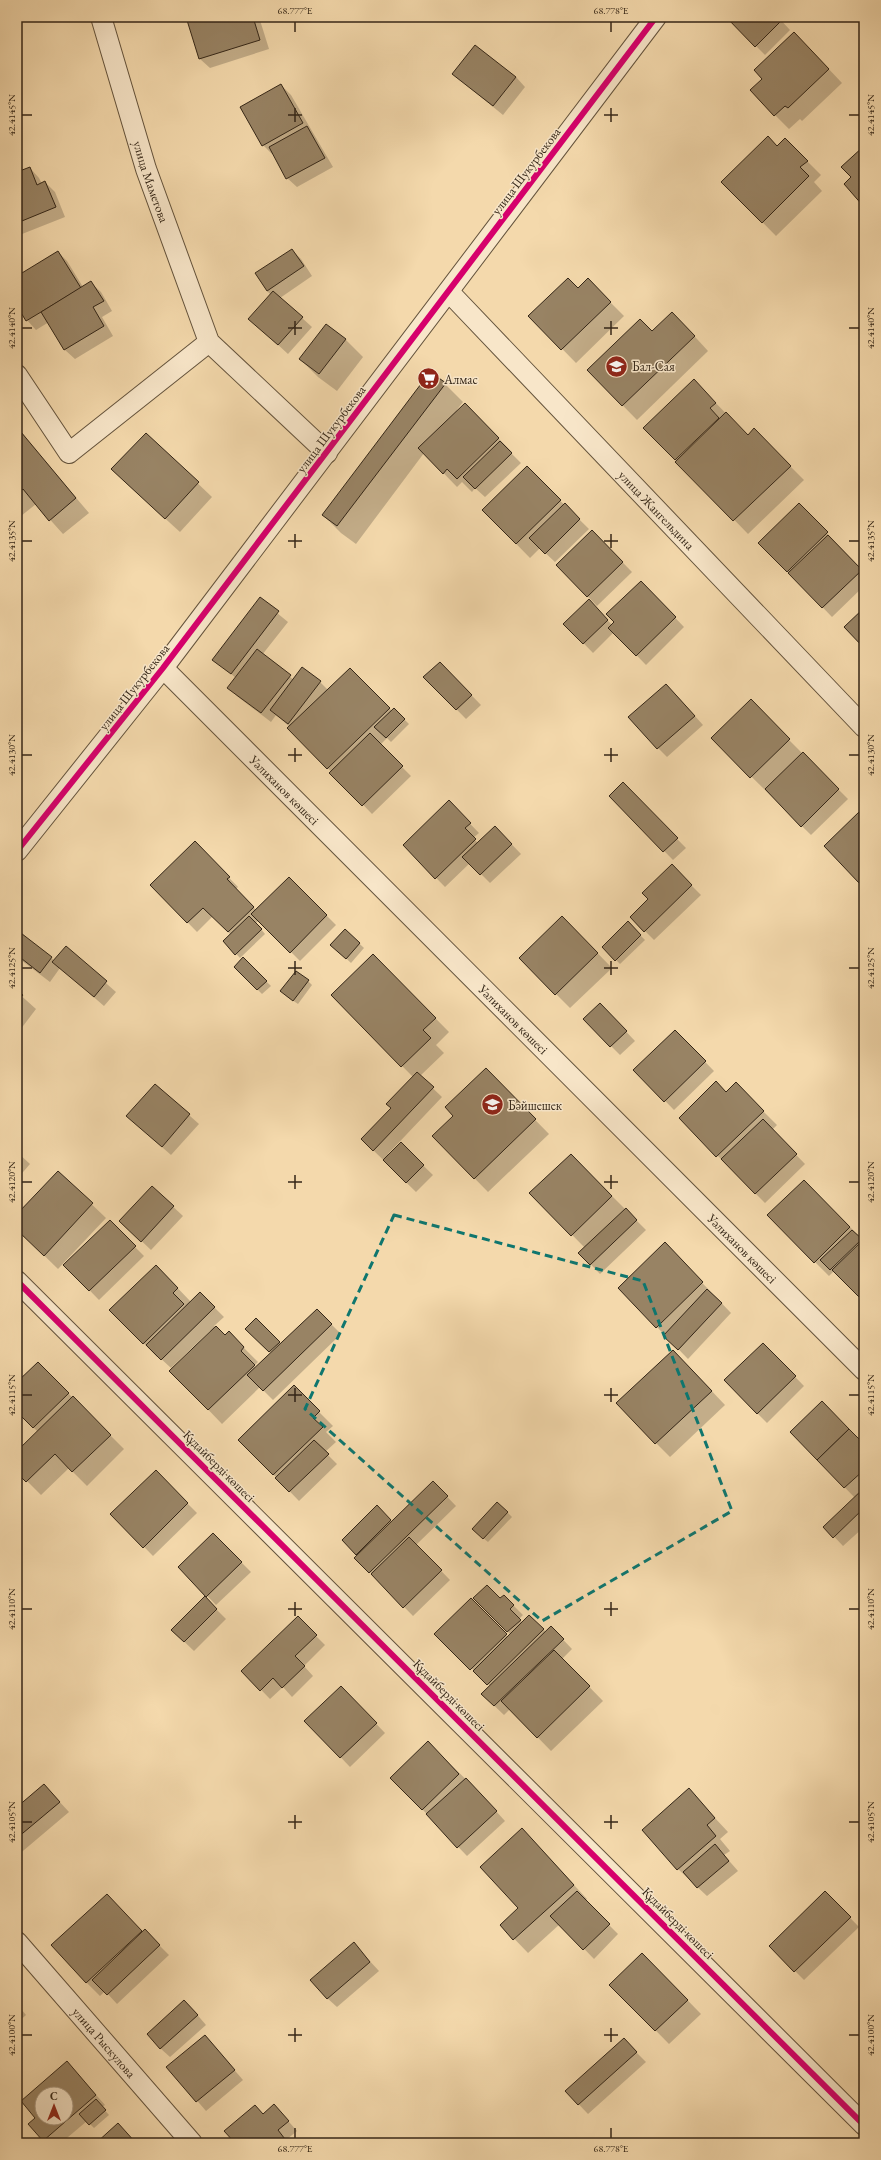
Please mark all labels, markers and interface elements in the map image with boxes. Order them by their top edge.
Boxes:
text: 68.777°E [278,4,313,17]
text: 68.778°E [594,4,629,17]
text: 42.4145°N [5,94,18,136]
text: 42.4145°N [864,94,877,136]
street label: улица Шукурбекова [488,123,565,218]
street label: улица Маметова [130,139,173,225]
text: 42.4140°N [5,307,18,349]
text: 42.4140°N [864,307,877,349]
school or university icon: Бал-Сая [603,353,629,379]
place label: Бал-Сая [632,358,675,375]
supermarket icon: Алмас [416,366,442,392]
place label: Алмас [443,371,478,388]
street label: улица Шукурбекова [293,381,370,476]
street label: улица Жангельдина [615,466,699,554]
text: 42.4135°N [5,520,18,562]
text: 42.4135°N [864,520,877,562]
street label: улица Шукурбекова [95,640,174,734]
text: 42.4130°N [5,734,18,776]
text: 42.4130°N [864,734,877,776]
street label: Уәлиханов көшесі [245,750,323,828]
text: 42.4125°N [5,947,18,989]
text: 42.4125°N [864,947,877,989]
street label: Уәлиханов көшесі [474,980,552,1058]
school or university icon: Бәйшешек [479,1092,505,1118]
place label: Бәйшешек [508,1097,563,1114]
text: 42.4120°N [5,1161,18,1203]
text: 42.4120°N [864,1161,877,1203]
street label: Уәлиханов көшесі [703,1209,781,1287]
text: 42.4115°N [5,1374,18,1416]
text: 42.4115°N [864,1374,877,1416]
street label: Құдайберді көшесі [179,1426,259,1506]
text: 42.4110°N [5,1588,18,1630]
text: 42.4110°N [864,1588,877,1630]
street label: Құдайберді көшесі [409,1655,489,1735]
text: 42.4105°N [5,1801,18,1843]
text: 42.4105°N [864,1801,877,1843]
street label: Құдайберді көшесі [638,1883,718,1963]
street label: улица Рыскулова [69,2003,140,2082]
text: 42.4100°N [5,2014,18,2056]
text: 42.4100°N [864,2014,877,2056]
north arrow [34,2086,74,2126]
text: С [50,2089,58,2103]
text: 68.777°E [278,2142,313,2155]
text: 68.778°E [594,2142,629,2155]

